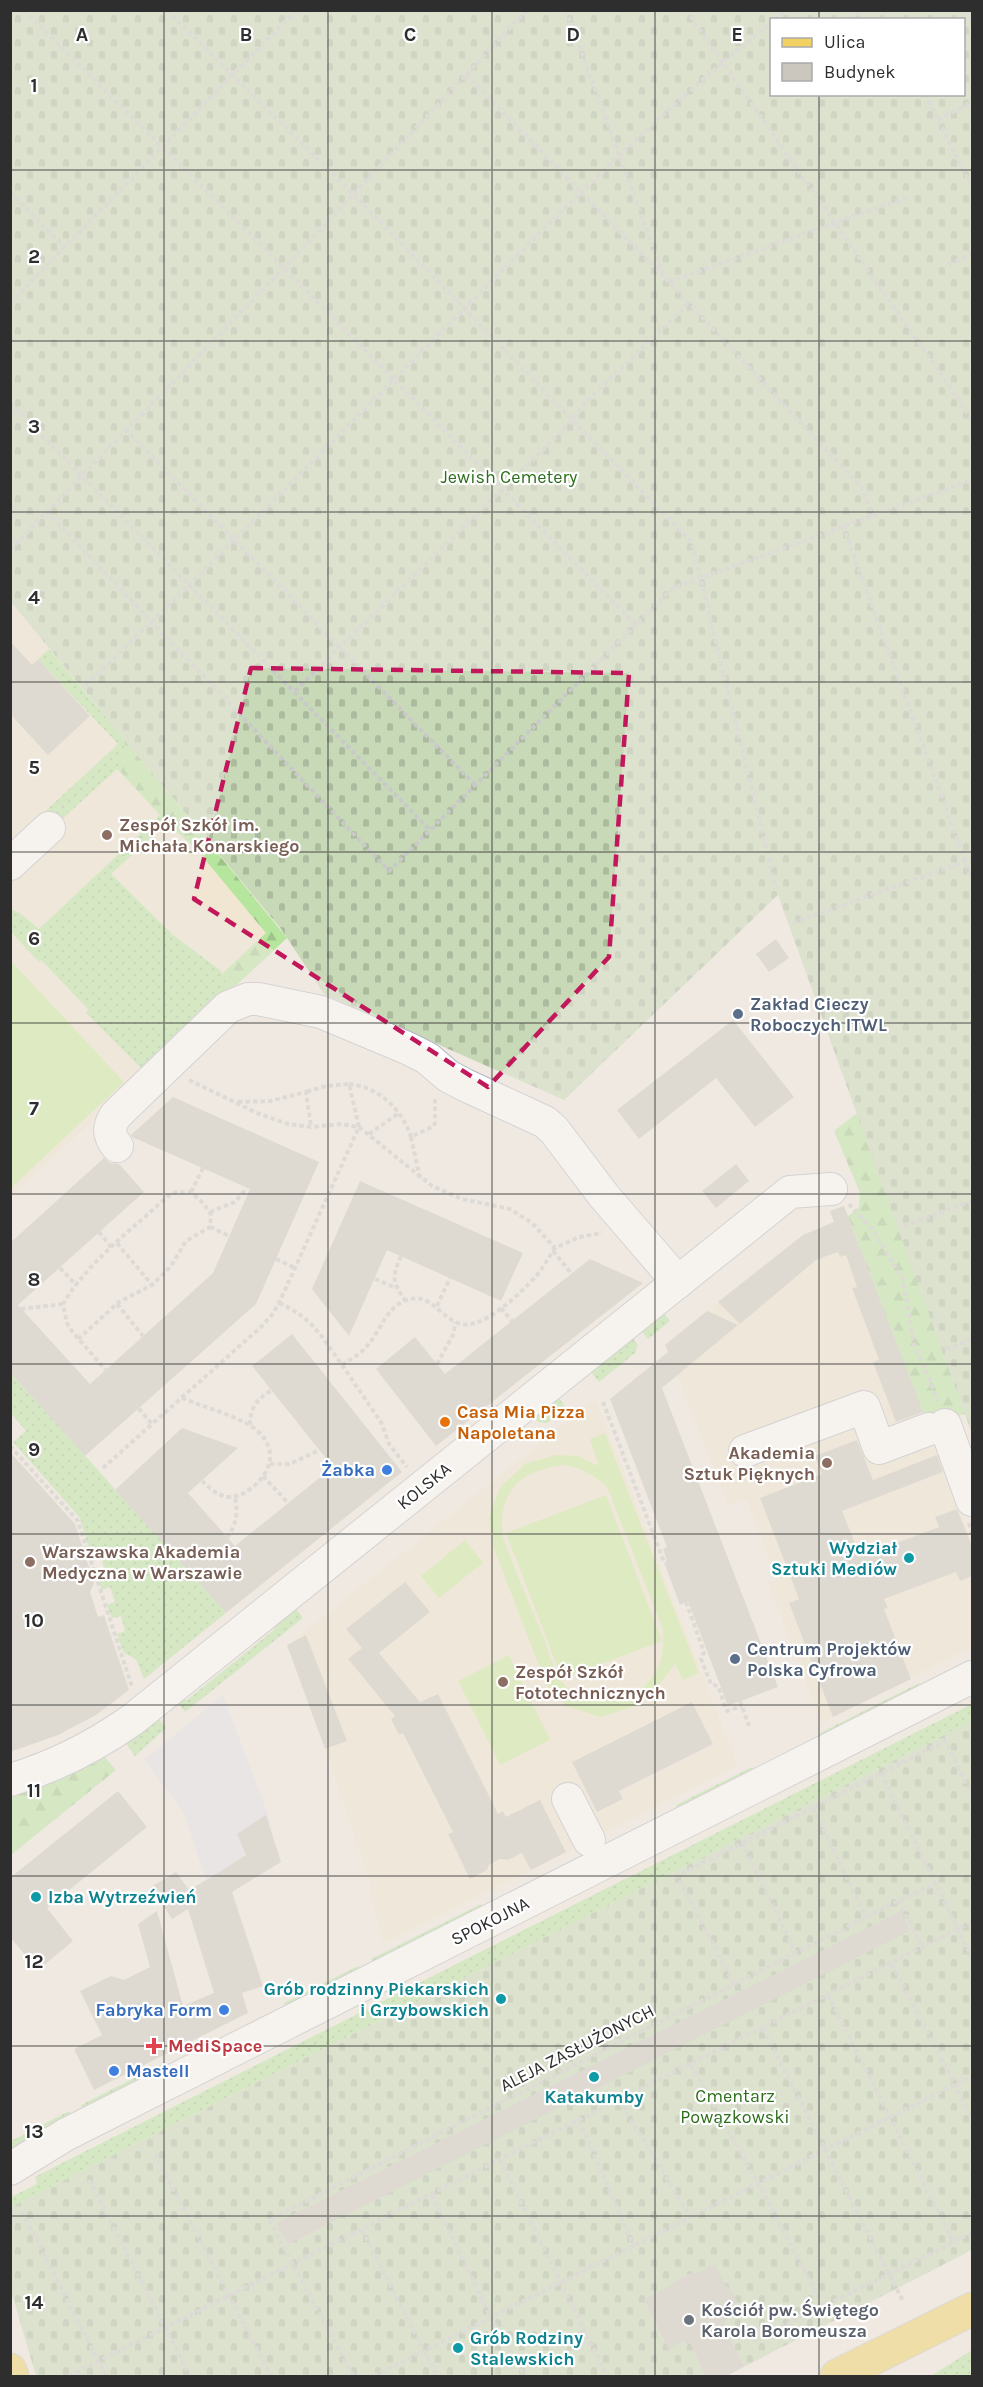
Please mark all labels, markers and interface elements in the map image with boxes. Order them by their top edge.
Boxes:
legend [770,18,965,96]
text: A [76,23,89,46]
text: B [240,23,252,46]
text: C [404,23,416,46]
text: D [566,23,580,46]
text: E [731,23,743,46]
text: Ulica [824,31,865,53]
text: Budynek [824,61,895,83]
text: 1 [30,74,38,97]
text: 2 [28,245,40,268]
text: 3 [28,415,40,438]
park label: Jewish Cemetery [441,466,578,488]
text: 4 [28,586,40,609]
text: 5 [28,756,40,779]
place label: Zespół Szkół im. Michała Konarskiego [119,814,300,857]
marker: Zespół Szkół im. Michała Konarskiego [100,828,114,842]
text: 6 [28,927,40,950]
place label: Zakład Cieczy Roboczych ITWL [750,993,887,1036]
marker: Zakład Cieczy Roboczych ITWL [731,1007,745,1021]
text: 7 [29,1097,39,1120]
text: 8 [28,1268,40,1291]
place label: Casa Mia Pizza Napoletana [457,1401,585,1444]
marker: Casa Mia Pizza Napoletana [438,1415,452,1429]
text: 9 [28,1438,40,1461]
place label: Akademia Sztuk Pięknych [683,1442,815,1485]
marker: Akademia Sztuk Pięknych [820,1456,834,1470]
street label: KOLSKA [393,1458,455,1514]
place label: Żabka [321,1459,375,1481]
marker: Żabka [380,1463,394,1477]
place label: Wydział Sztuki Mediów [771,1537,898,1580]
place label: Warszawska Akademia Medyczna w Warszawie [42,1541,242,1584]
marker: Wydział Sztuki Mediów [902,1551,916,1565]
marker: Warszawska Akademia Medyczna w Warszawie [23,1555,37,1569]
text: 10 [24,1609,44,1632]
place label: Centrum Projektów Polska Cyfrowa [747,1638,911,1681]
marker: Centrum Projektów Polska Cyfrowa [728,1652,742,1666]
place label: Zespół Szkół Fototechnicznych [515,1661,666,1704]
marker: Zespół Szkół Fototechnicznych [496,1675,510,1689]
text: 11 [27,1779,41,1802]
place label: Izba Wytrzeźwień [48,1886,196,1908]
marker: Izba Wytrzeźwień [29,1890,43,1904]
street label: SPOKOJNA [447,1892,533,1950]
text: 12 [24,1950,44,1973]
place label: Grób rodzinny Piekarskich i Grzybowskich [264,1978,489,2021]
marker: Grób rodzinny Piekarskich i Grzybowskich [494,1992,508,2006]
place label: Fabryka Form [96,1999,212,2021]
street label: ALEJA ZASŁUŻONYCH [496,2000,658,2096]
marker: Fabryka Form [217,2003,231,2017]
place label: MediSpace [168,2035,262,2057]
marker: MediSpace [145,2037,163,2055]
place label: Mastell [126,2060,189,2082]
marker: Mastell [107,2064,121,2078]
marker: Katakumby [587,2070,601,2084]
park label: Cmentarz Powązkowski [680,2085,790,2128]
place label: Katakumby [544,2086,644,2108]
text: 13 [24,2120,44,2143]
text: 14 [24,2291,44,2314]
place label: Kościół pw. Świętego Karola Boromeusza [701,2298,879,2342]
marker: Kościół pw. Świętego Karola Boromeusza [682,2313,696,2327]
place label: Grób Rodziny Stalewskich [470,2327,583,2370]
marker: Grób Rodziny Stalewskich [451,2341,465,2355]

